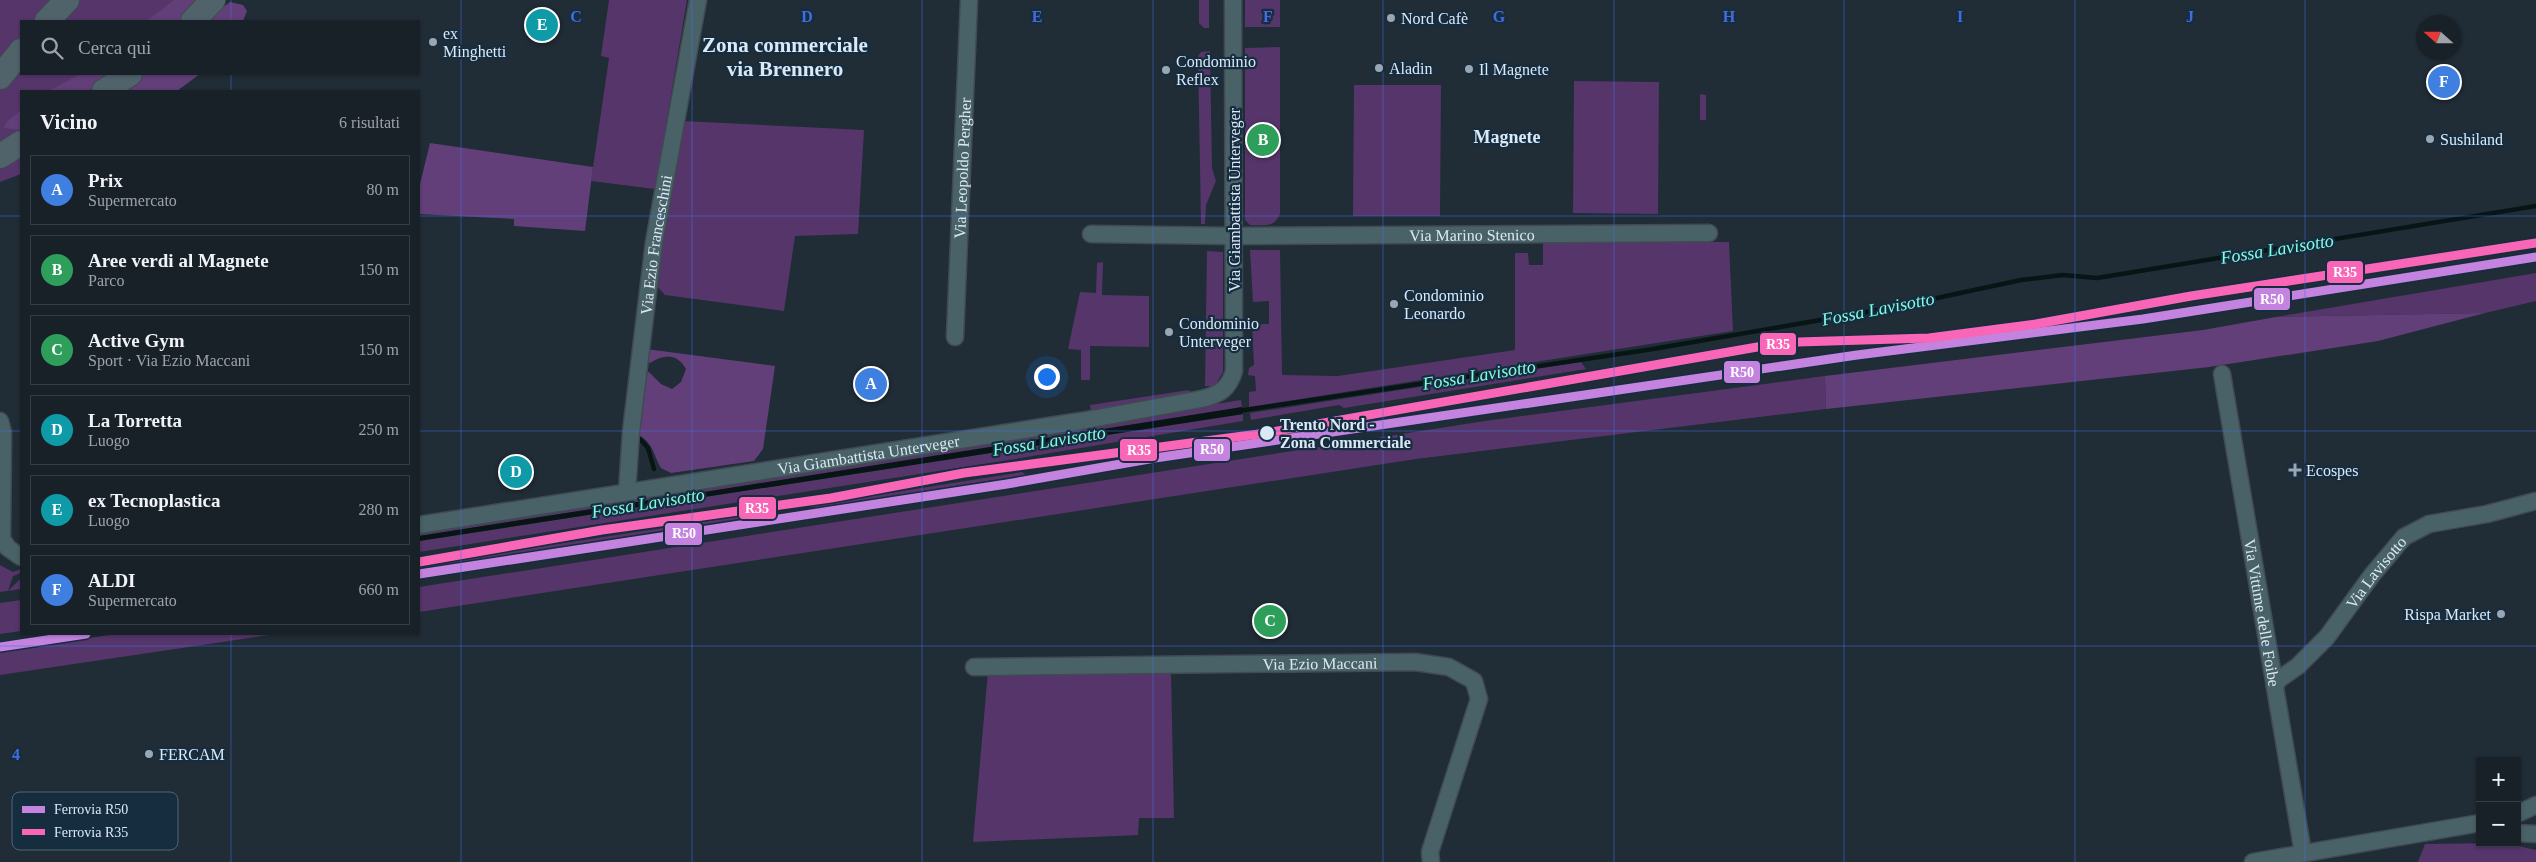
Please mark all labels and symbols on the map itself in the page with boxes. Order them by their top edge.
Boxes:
pin: E [526,6,558,44]
text: C [570,8,582,25]
text: D [801,8,813,25]
text: E [1032,8,1042,25]
text: F [1263,8,1273,25]
text: G [1493,8,1506,25]
text: H [1723,8,1736,25]
text: I [1957,8,1963,25]
text: J [2186,8,2194,25]
place label: Nord Cafè [1401,10,1468,27]
marker: Nord Cafè [1385,12,1397,24]
north arrow [2416,15,2461,60]
place label: ex Minghetti [443,25,507,61]
district label: Zona commerciale via Brennero [702,33,868,81]
marker: ex Minghetti [427,36,439,48]
place label: Condominio Reflex [1176,53,1256,88]
place label: Aladin [1389,60,1433,77]
place label: Il Magnete [1479,61,1549,79]
marker: Aladin [1373,62,1385,74]
marker: Il Magnete [1463,63,1475,75]
pin: F [2428,63,2460,101]
marker: Condominio Reflex [1160,64,1172,76]
street label: Via Leopoldo Pergher [951,97,974,239]
street label: Via Giambattista Unterveger [1226,107,1244,292]
pin: B [1247,121,1279,159]
district label: Magnete [1474,127,1540,147]
place label: Sushiland [2440,131,2503,148]
marker: Sushiland [2424,133,2436,145]
street label: Via Ezio Franceschini [637,173,675,316]
street label: Via Marino Stenico [1409,226,1535,243]
water label: Fossa Lavisotto [2218,230,2335,268]
line badge: R35 [2326,260,2364,284]
text: R35 [2333,265,2357,280]
place label: Condominio Leonardo [1404,287,1484,322]
line badge: R50 [2253,287,2291,311]
water label: Fossa Lavisotto [1819,288,1936,330]
text: R50 [2260,292,2284,307]
marker: Condominio Leonardo [1388,298,1400,310]
place label: Condominio Unterveger [1179,315,1259,351]
marker: Condominio Unterveger [1163,326,1175,338]
line badge: R35 [1759,332,1797,356]
text: R35 [1766,337,1790,352]
water label: Fossa Lavisotto [1420,356,1537,394]
line badge: R50 [1723,360,1761,384]
your location [1034,364,1060,390]
pin: A [855,365,887,403]
text: R50 [1730,365,1754,380]
place label: Trento Nord - Zona Commerciale [1280,416,1411,451]
water label: Fossa Lavisotto [990,422,1107,460]
marker: Trento Nord - Zona Commerciale [1258,424,1276,442]
street label: Via Giambattista Unterveger [776,432,961,477]
line badge: R35 [1119,438,1158,462]
line badge: R50 [1193,438,1231,462]
text: R50 [1200,442,1224,457]
text: R35 [1127,443,1151,458]
pin: D [500,453,532,491]
place label: Ecospes [2306,462,2358,480]
marker: Ecospes [2288,463,2302,477]
water label: Fossa Lavisotto [589,484,706,522]
line badge: R35 [738,496,777,520]
text: R35 [745,501,769,516]
line badge: R50 [664,522,703,546]
text: R50 [672,526,696,541]
street label: Via Lavisotto [2342,533,2409,612]
street label: Via Vittime delle Foibe [2242,538,2283,688]
pin: C [1254,602,1286,640]
place label: Rispa Market [2404,606,2492,624]
marker: Rispa Market [2495,608,2507,620]
street label: Via Ezio Maccani [1263,654,1378,672]
text: 4 [12,746,20,763]
place label: FERCAM [159,746,225,763]
marker: FERCAM [143,748,155,760]
legend [12,792,178,850]
text: Ferrovia R50 [54,802,128,817]
text: Ferrovia R35 [54,825,128,840]

